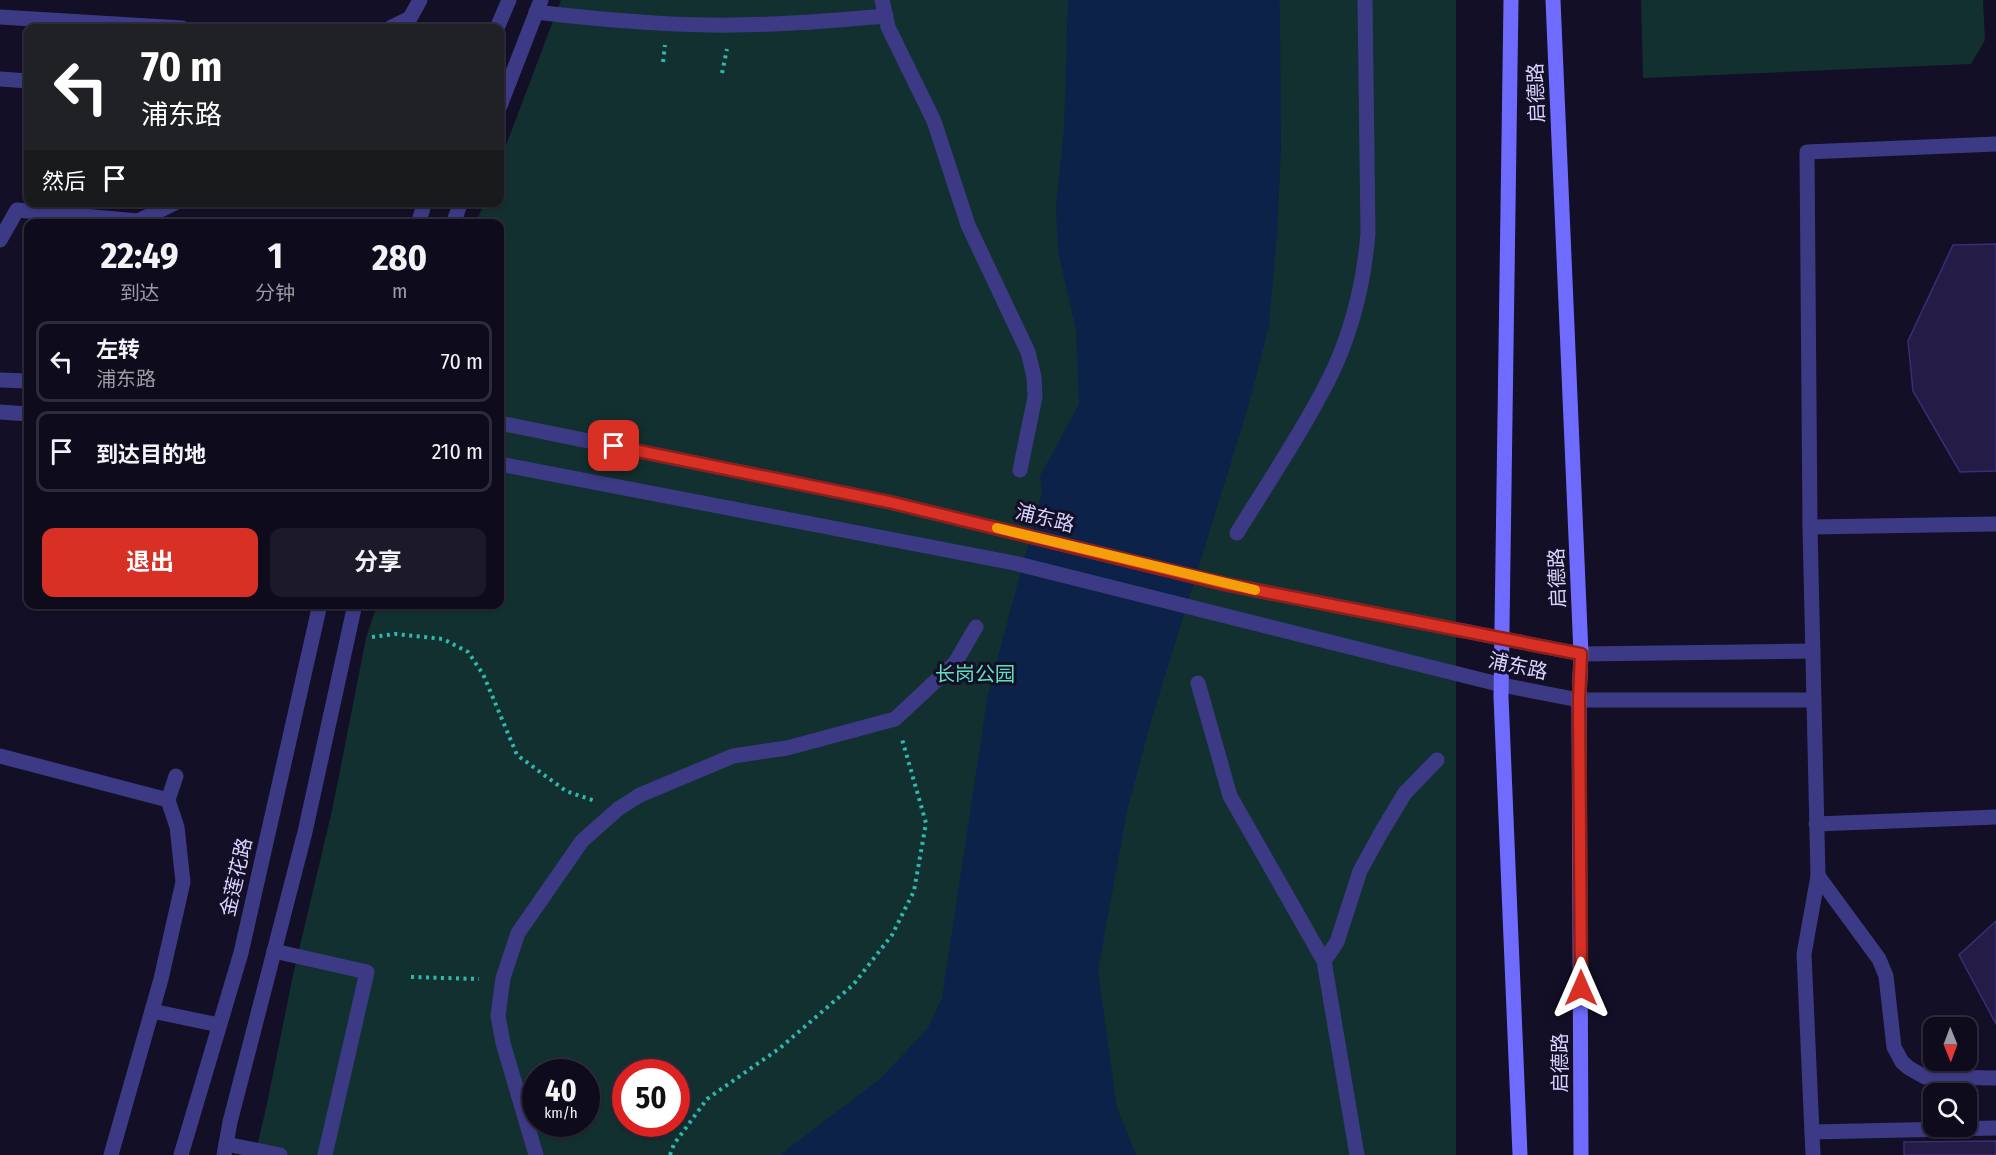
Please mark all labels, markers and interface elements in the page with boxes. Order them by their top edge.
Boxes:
text: 70 m [141,42,222,92]
icon: left [42,48,120,126]
street label: 启德路 [1523,63,1549,123]
text: 浦东路 [141,99,222,131]
icon: arrive [98,162,131,195]
text: 然后 [42,168,86,195]
text: 22:49 [101,234,179,278]
text: 1 [268,234,283,278]
text: 280 [372,236,427,280]
text: m [392,279,407,303]
text: 到达 [120,281,160,305]
text: 分钟 [255,281,295,305]
text: 左转 [96,336,140,363]
icon: left [45,345,78,378]
text: 70 m [441,348,483,375]
text: 浦东路 [96,367,156,391]
pin [588,420,639,471]
icon: arrive [597,429,630,462]
icon: arrive [45,435,78,468]
text: 210 m [432,438,483,465]
text: 到达目的地 [96,441,206,468]
street label: 浦东路 [1013,499,1077,537]
button: 退出 [42,528,258,597]
button: 分享 [270,528,486,597]
street label: 启德路 [1544,548,1570,608]
street label: 浦东路 [1486,648,1550,684]
park label: 长岗公园 [935,662,1015,686]
street label: 金莲花路 [215,835,257,919]
position arrow [1549,956,1613,1020]
north arrow [1923,1017,1977,1071]
map controls [1923,1017,1977,1137]
street label: 启德路 [1548,1033,1572,1093]
speed limit sign: 50 [612,1059,690,1137]
text: 40 [545,1073,577,1109]
button: search [1923,1083,1977,1137]
text: km/h [544,1104,578,1122]

